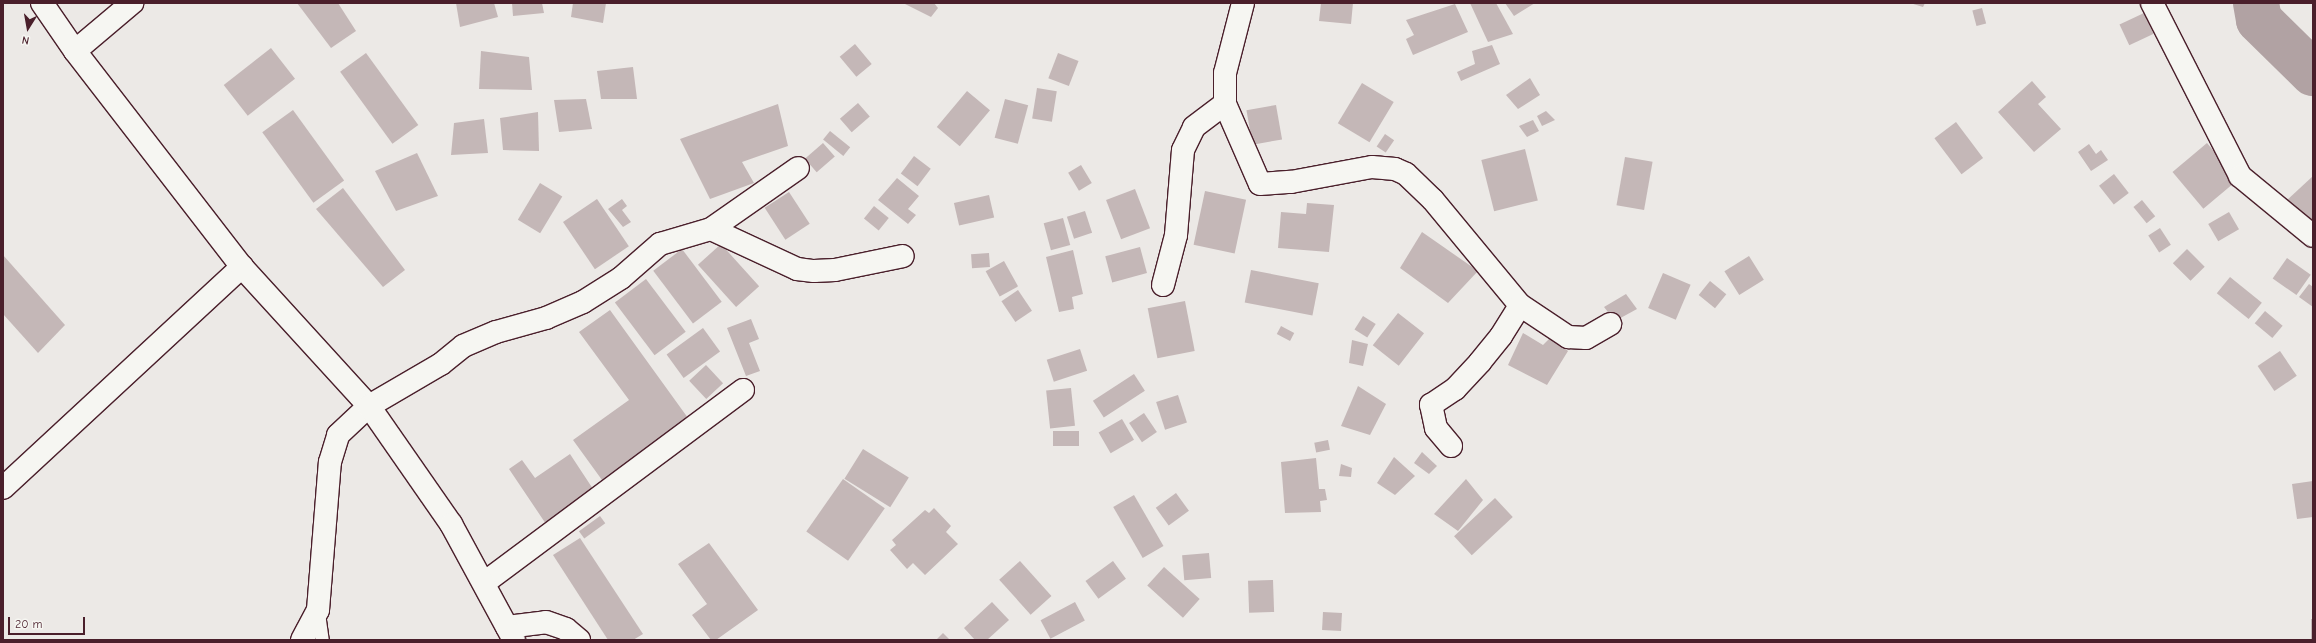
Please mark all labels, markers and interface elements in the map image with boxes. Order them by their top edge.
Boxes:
north arrow [8,8,48,48]
text: N [21,33,30,47]
scale bar [10,609,87,635]
text: 20 m [15,617,43,631]

